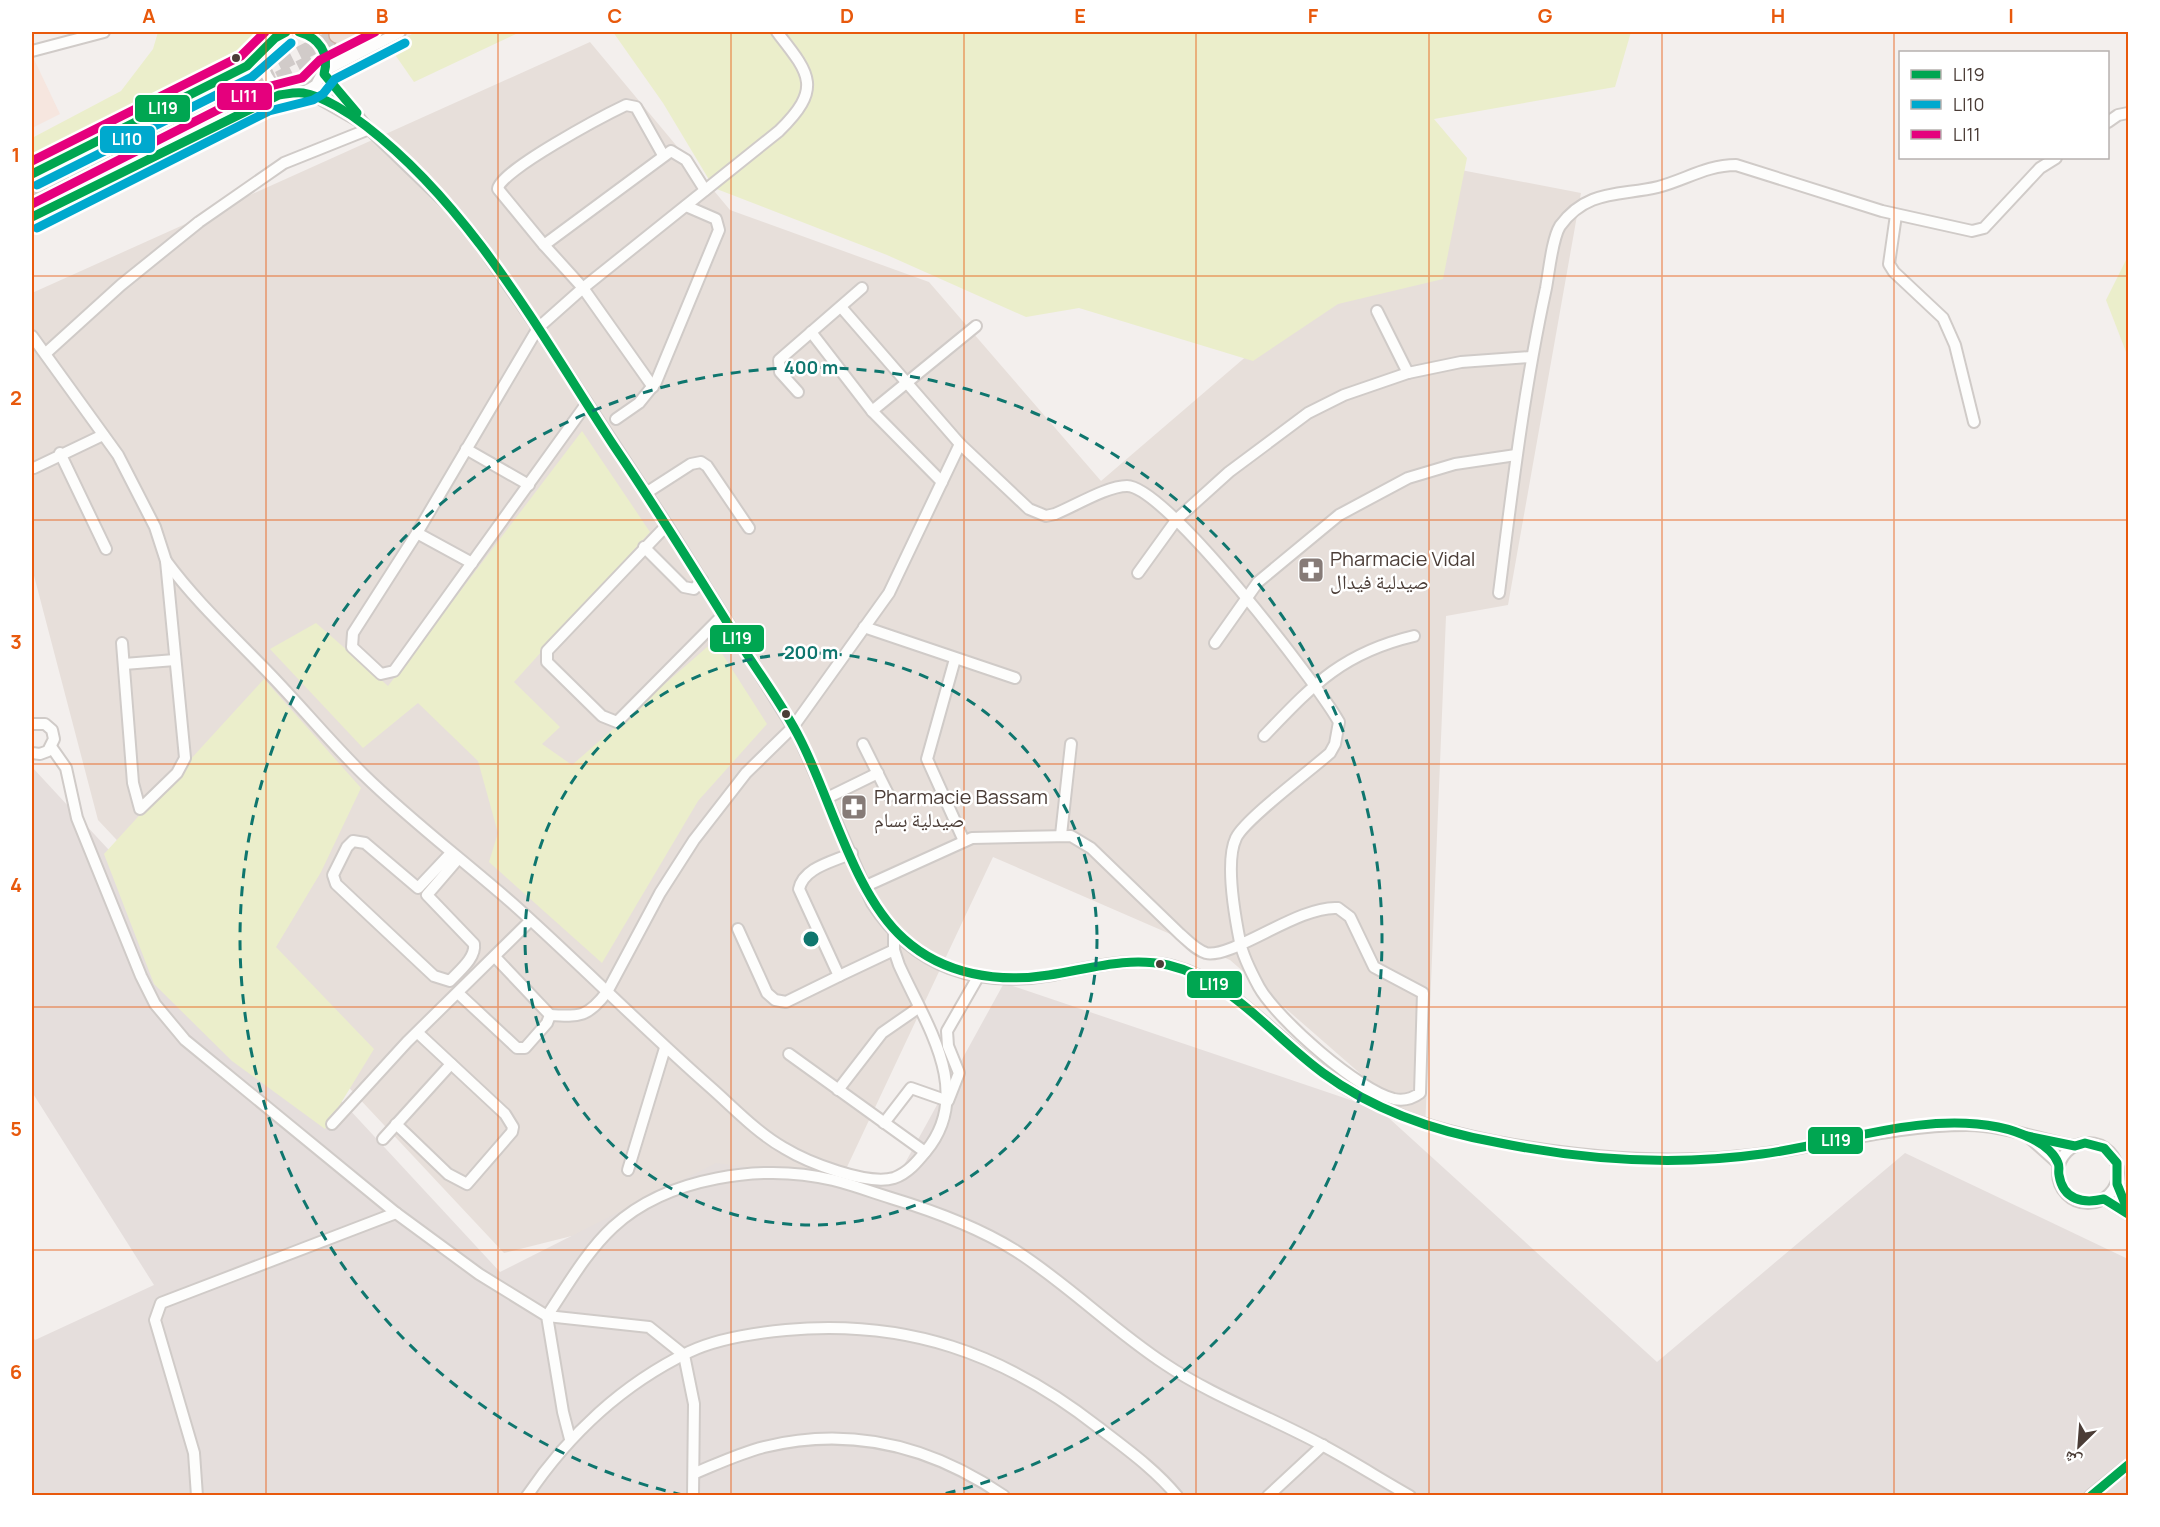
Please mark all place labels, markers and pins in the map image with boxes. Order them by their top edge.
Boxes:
unlabelled marker [230,52,242,64]
place label: Pharmacie Vidal صيدلية فيدال [1330,545,1475,595]
pharmacy icon: Pharmacie Vidal صيدلية فيدال [1296,555,1326,585]
unlabelled marker [780,708,792,720]
place label: Pharmacie Bassam صيدلية بسام [874,783,1048,834]
pharmacy icon: Pharmacie Bassam صيدلية بسام [839,792,869,822]
centre of rings [801,929,821,949]
unlabelled marker [1154,958,1166,970]

